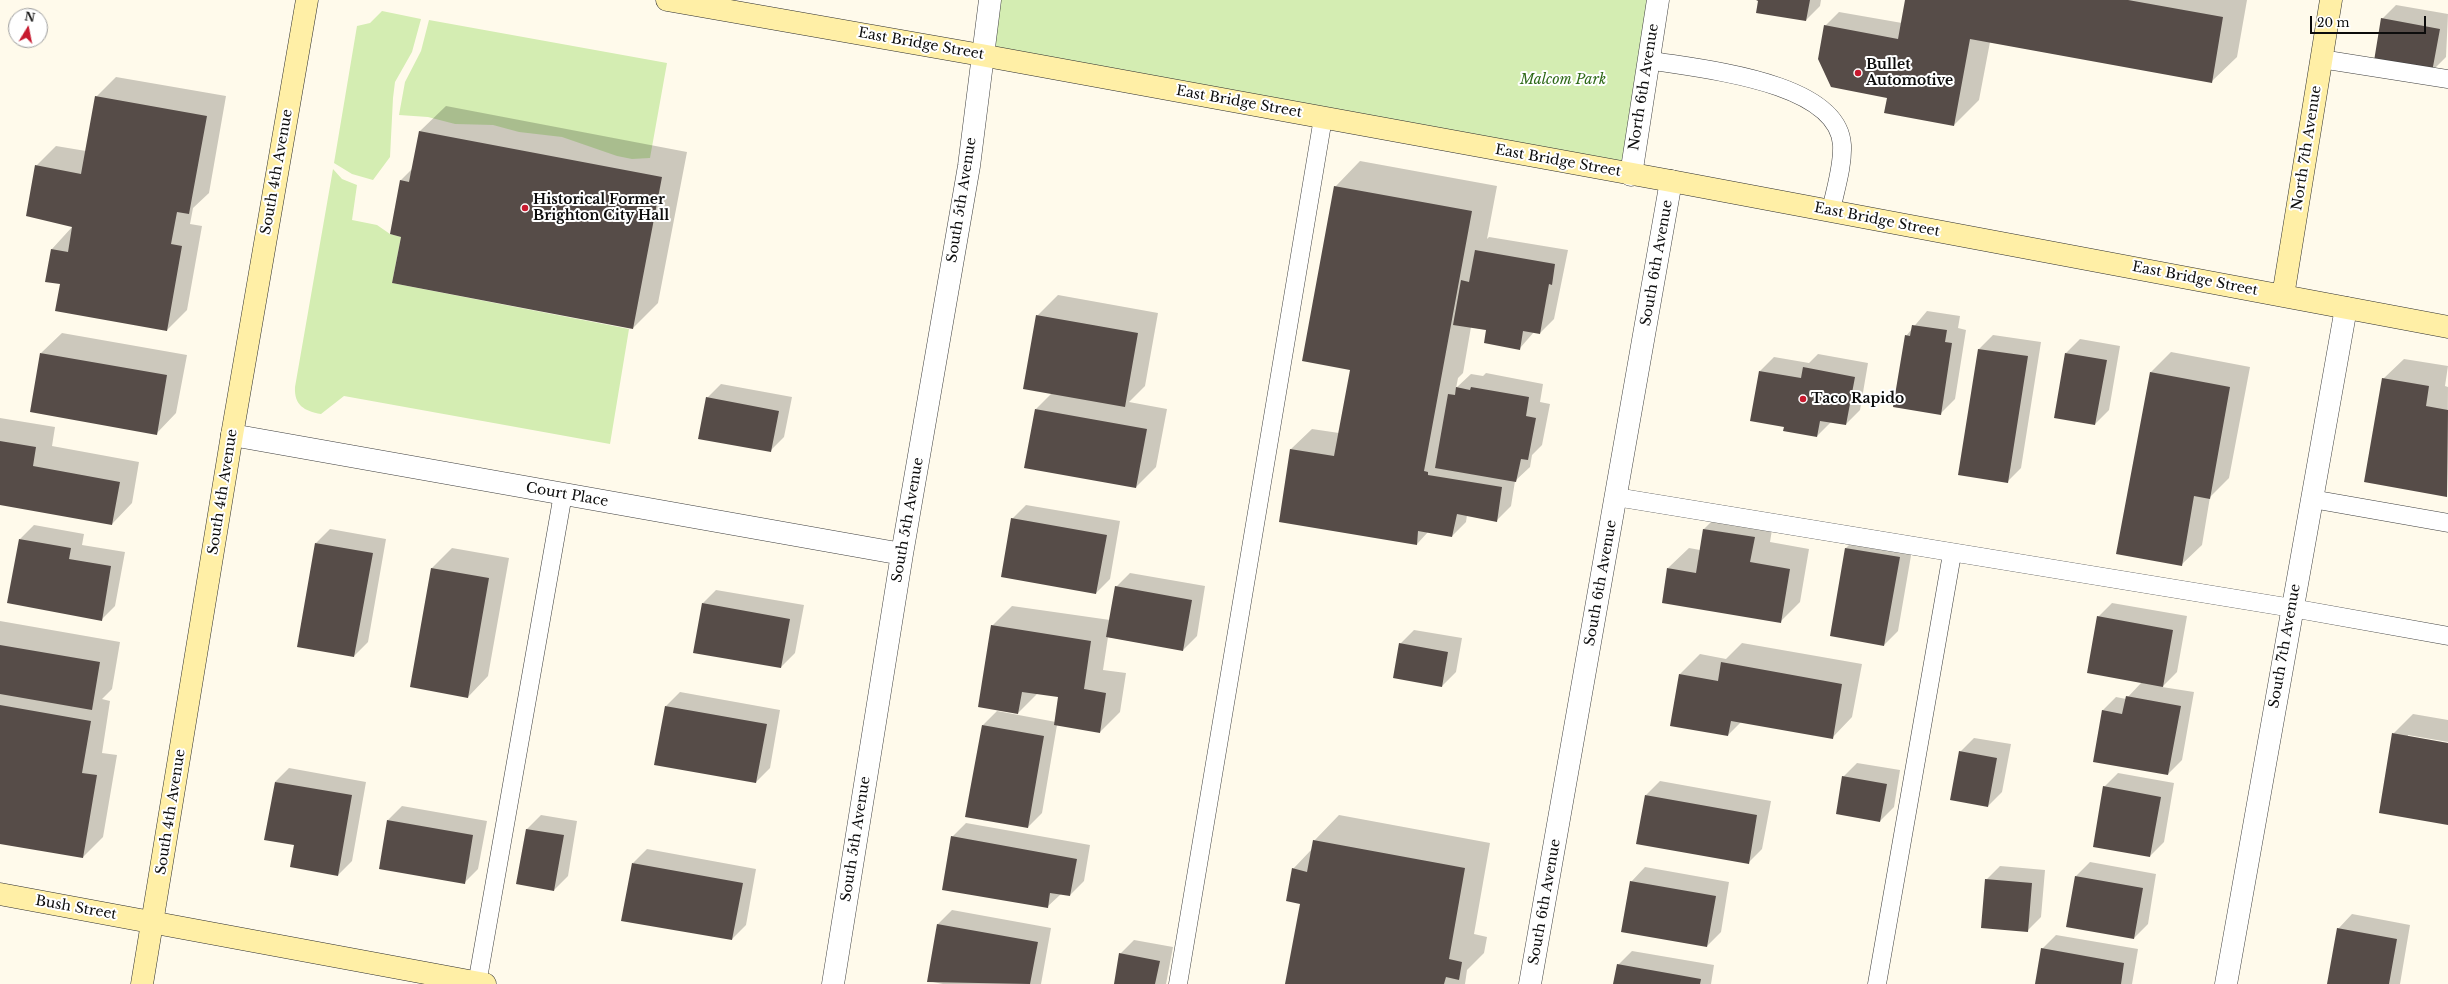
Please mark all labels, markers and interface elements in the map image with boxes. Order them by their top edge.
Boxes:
north arrow [8,8,48,48]
scale bar [2312,8,2428,34]
text: N [24,9,36,25]
text: 20 m [2317,15,2349,30]
street label: North 6th Avenue [1626,22,1662,152]
street label: East Bridge Street [857,25,985,63]
place label: Bullet Automotive [1866,57,1953,90]
marker: Bullet Automotive [1853,68,1863,78]
park label: Malcom Park [1520,72,1606,88]
street label: East Bridge Street [1175,83,1303,121]
street label: North 7th Avenue [2289,84,2325,212]
street label: South 4th Avenue [258,108,296,236]
street label: South 5th Avenue [944,136,980,264]
street label: East Bridge Street [1494,142,1622,180]
place label: Historical Former Brighton City Hall [533,192,669,224]
street label: South 6th Avenue [1638,199,1676,327]
street label: East Bridge Street [1813,200,1941,240]
marker: Historical Former Brighton City Hall [520,203,530,213]
street label: East Bridge Street [2131,259,2259,299]
place label: Taco Rapido [1811,391,1904,407]
marker: Taco Rapido [1798,394,1808,404]
street label: South 4th Avenue [205,428,241,556]
street label: South 5th Avenue [889,456,927,584]
street label: Court Place [525,480,609,510]
street label: South 6th Avenue [1582,519,1620,647]
street label: South 7th Avenue [2266,583,2304,709]
street label: South 4th Avenue [153,748,189,876]
street label: South 5th Avenue [838,775,874,903]
street label: South 6th Avenue [1526,838,1564,966]
street label: Bush Street [34,893,118,923]

